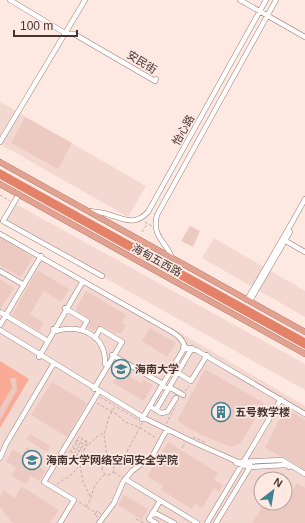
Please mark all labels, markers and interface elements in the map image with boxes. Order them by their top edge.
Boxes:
scale bar [14,12,77,38]
text: 100 m [20,19,53,33]
street label: 安民街 [125,48,159,76]
street label: 怡心路 [170,113,196,147]
street label: 海甸五西路 [130,241,184,279]
school or university icon: 海南大学 [110,358,132,380]
place label: 海南大学 [135,363,179,375]
building icon: 五号教学楼 [210,401,232,423]
place label: 五号教学楼 [235,406,290,418]
school or university icon: 海南大学网络空间安全学院 [21,449,43,471]
place label: 海南大学网络空间安全学院 [46,454,178,466]
north arrow [253,471,293,511]
text: N [272,475,285,490]

